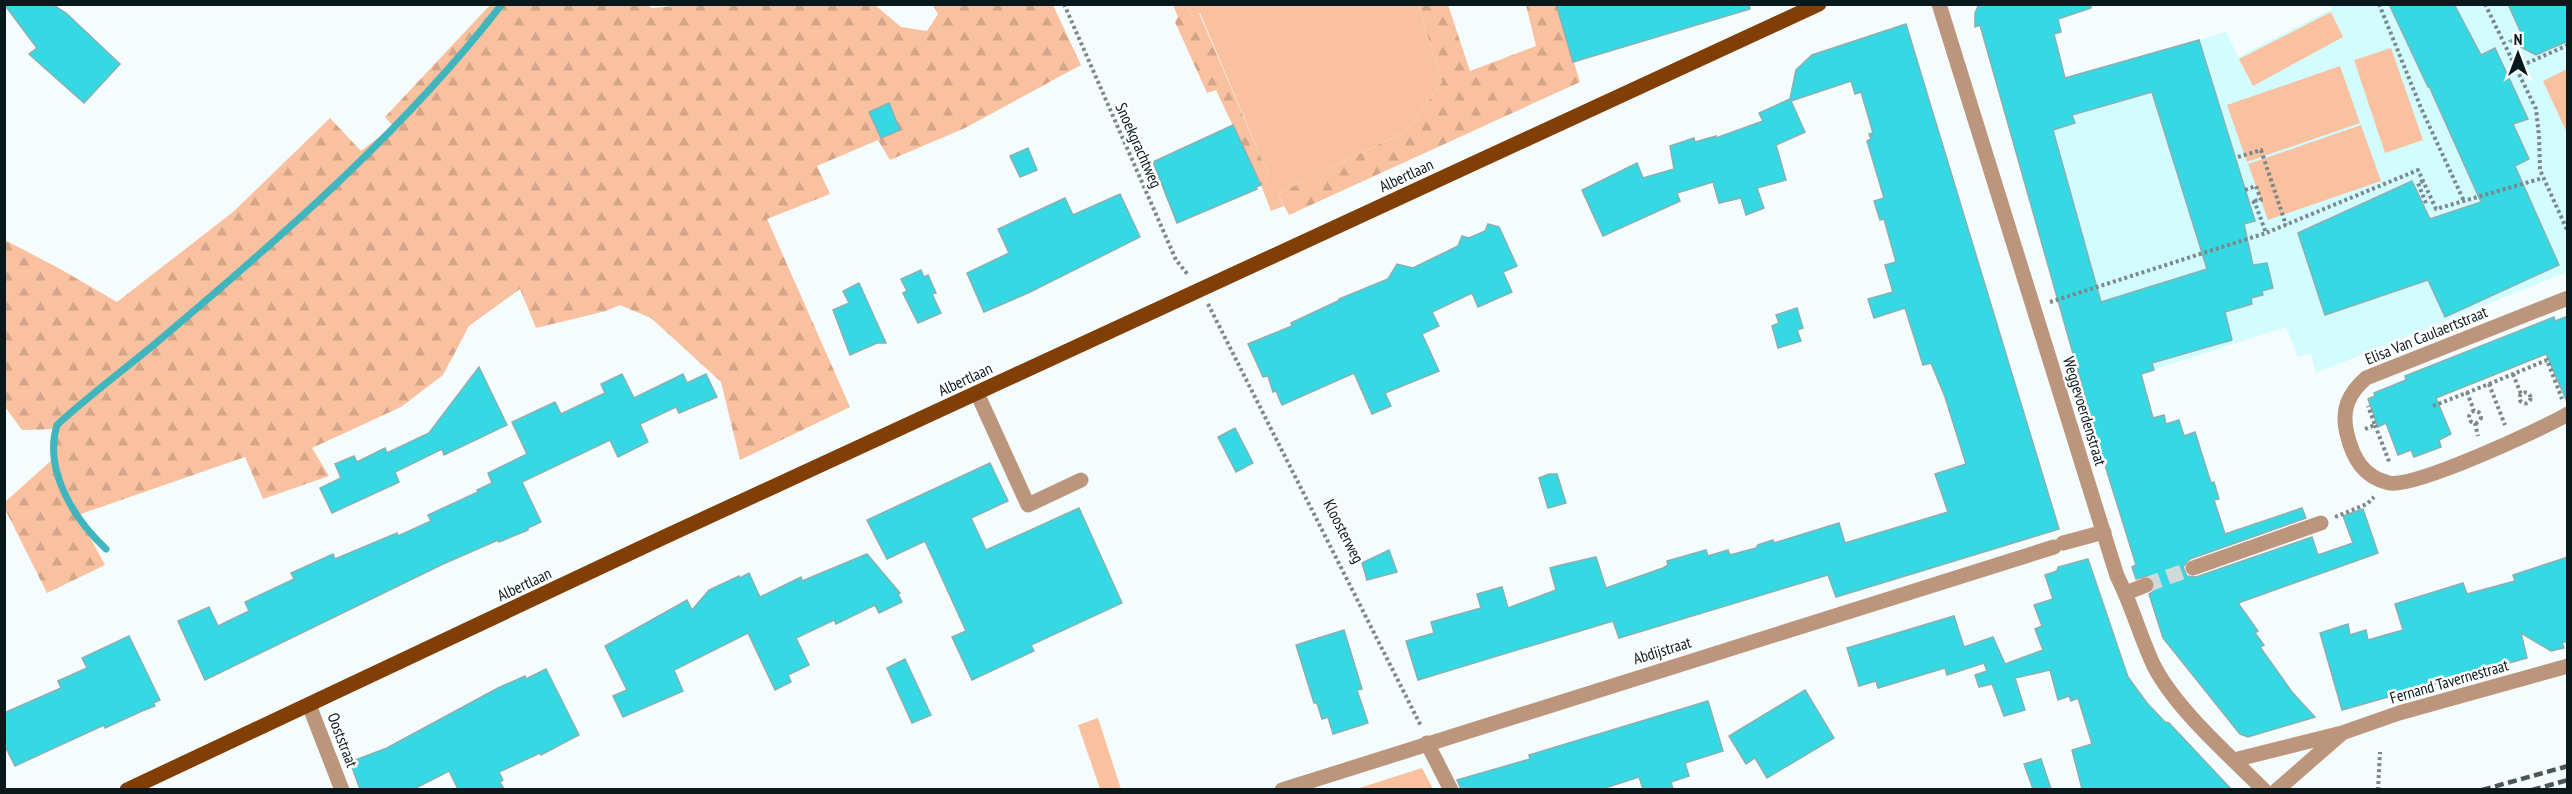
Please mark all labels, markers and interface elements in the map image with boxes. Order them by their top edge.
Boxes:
north arrow [2488,24,2548,84]
text: N [2514,29,2522,49]
street label: Snoekgrachtweg [1111,99,1167,191]
street label: Albertlaan [1376,154,1436,196]
street label: Elisa Van Caulaertstraat [2362,301,2491,369]
street label: Weggevoerdenstraat [2059,354,2111,468]
street label: Albertlaan [935,358,995,400]
street label: Kloosterweg [1319,496,1369,566]
street label: Albertlaan [494,563,554,605]
street label: Abdijstraat [1631,632,1694,668]
street label: Fernand Tavernestraat [2387,654,2511,707]
street label: Ooststraat [323,710,363,771]

